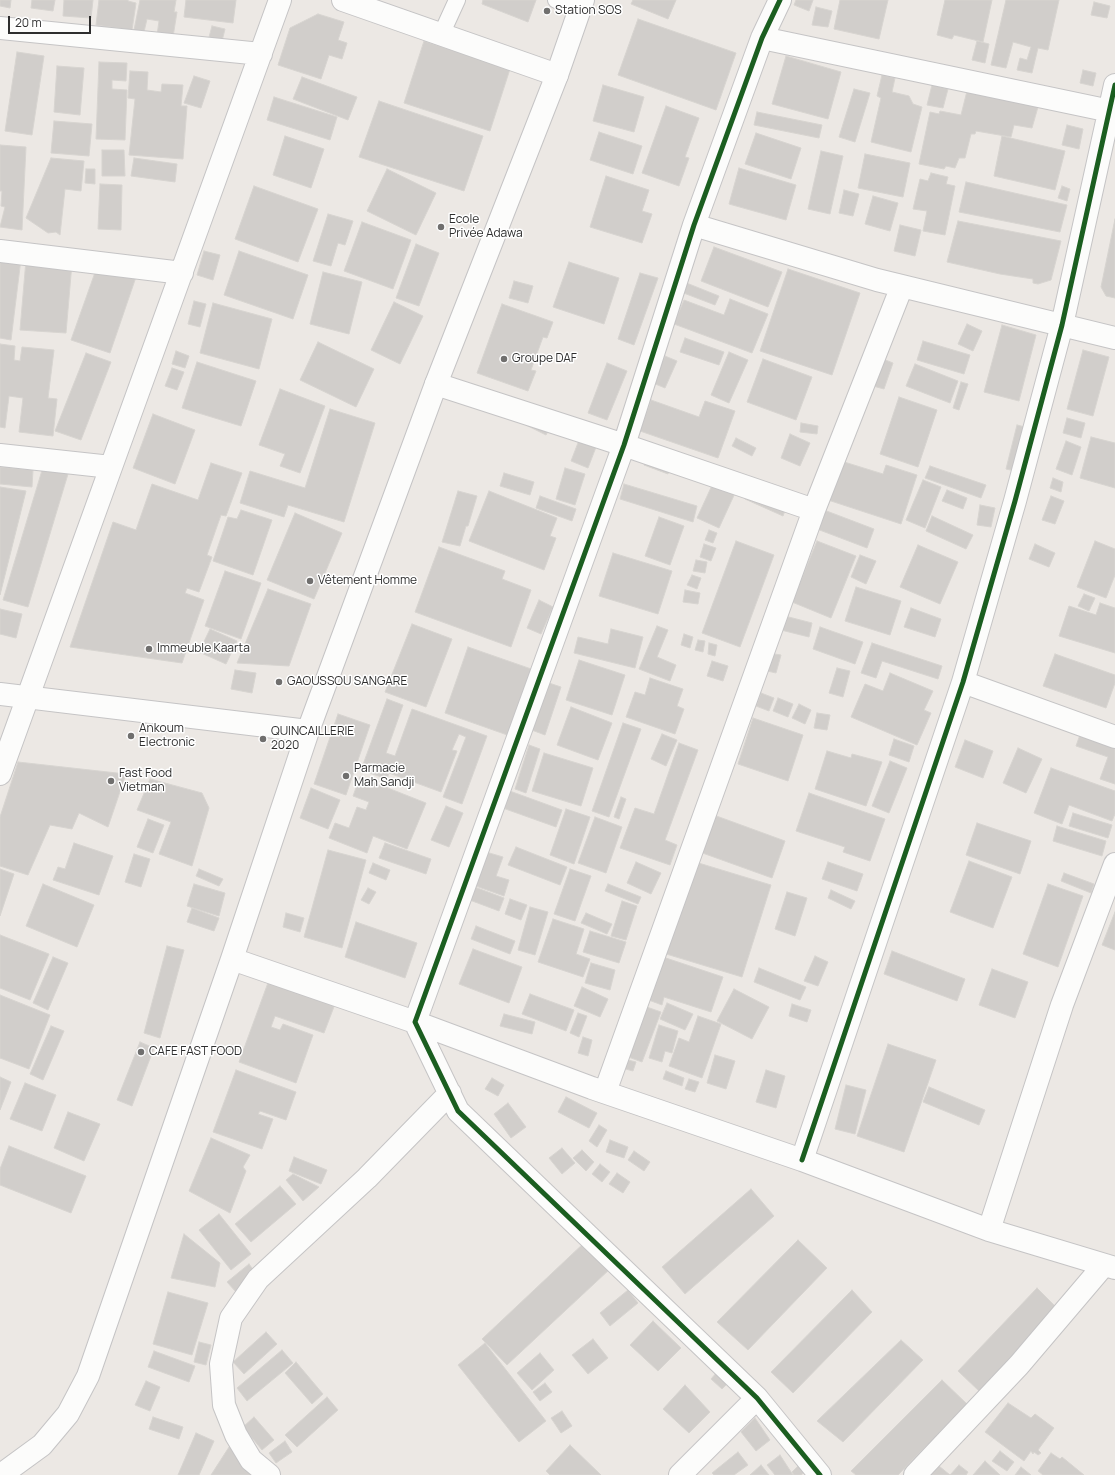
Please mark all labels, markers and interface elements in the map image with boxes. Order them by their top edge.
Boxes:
place label: Station SOS [555,4,622,18]
marker: Station SOS [542,6,552,16]
scale bar [10,8,93,34]
text: 20 m [15,14,42,31]
place label: Ecole Privée Adawa [449,213,523,241]
marker: Ecole Privée Adawa [436,222,446,232]
place label: Groupe DAF [512,352,577,366]
marker: Groupe DAF [499,354,509,364]
place label: Vêtement Homme [318,574,417,588]
marker: Vêtement Homme [305,576,315,586]
place label: Immeuble Kaarta [157,642,250,656]
marker: Immeuble Kaarta [144,644,154,654]
place label: GAOUSSOU SANGARE [287,675,407,689]
marker: GAOUSSOU SANGARE [274,677,284,687]
place label: Ankoum Electronic [139,722,195,750]
place label: QUINCAILLERIE 2020 [271,725,354,753]
marker: Ankoum Electronic [126,731,136,741]
marker: QUINCAILLERIE 2020 [258,734,268,744]
place label: Parmacie Mah Sandji [354,762,414,790]
place label: Fast Food Vietman [119,767,172,795]
marker: Parmacie Mah Sandji [341,771,351,781]
marker: Fast Food Vietman [106,776,116,786]
place label: CAFE FAST FOOD [149,1045,242,1059]
marker: CAFE FAST FOOD [136,1047,146,1057]

